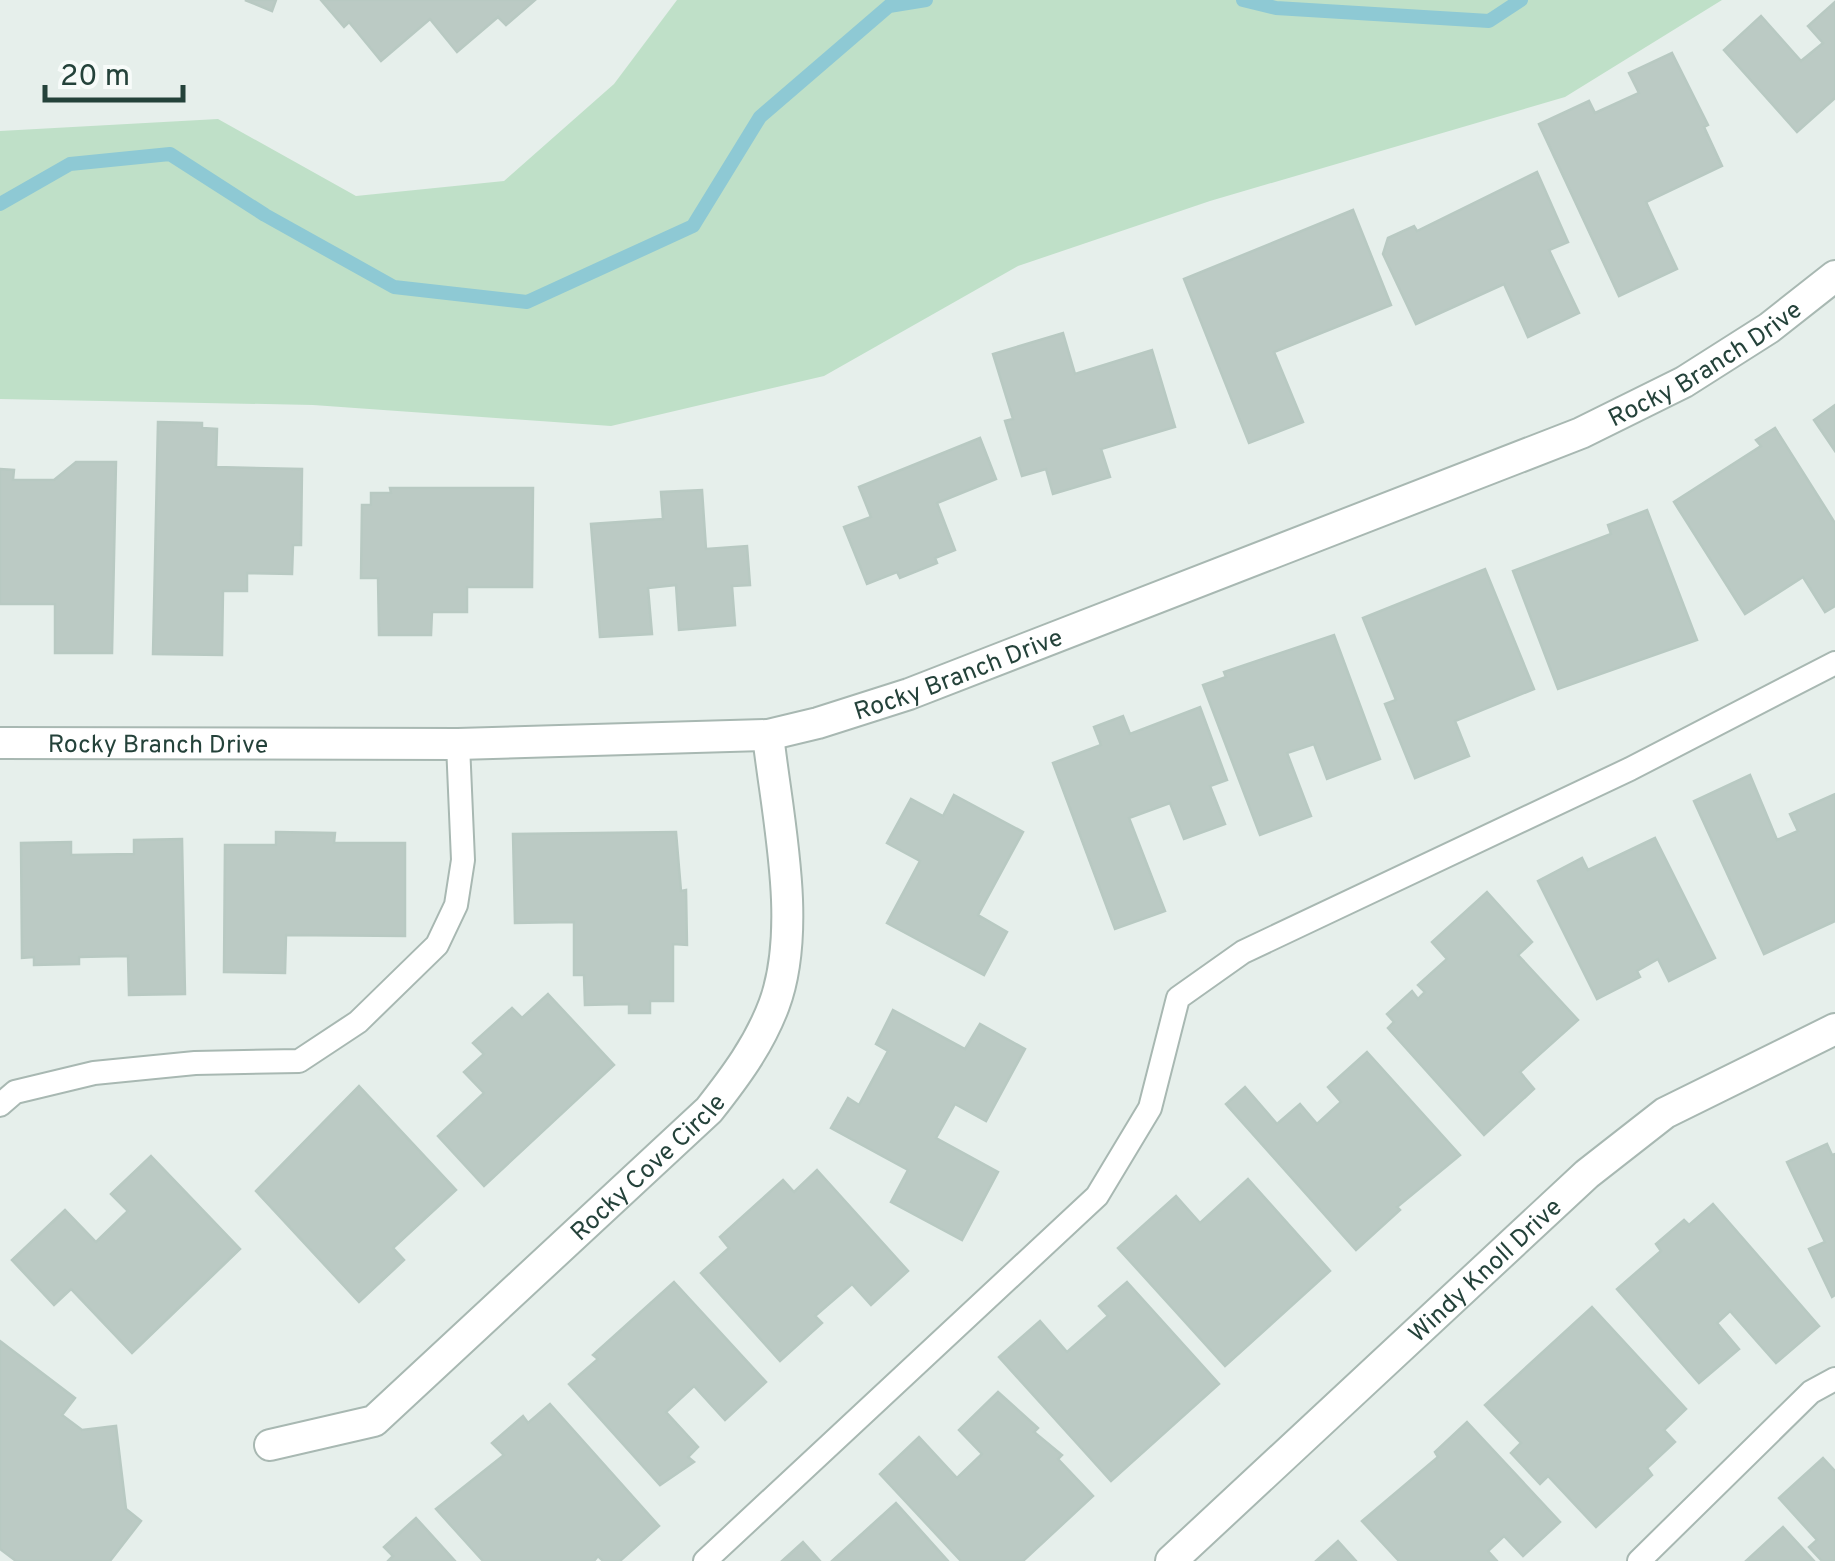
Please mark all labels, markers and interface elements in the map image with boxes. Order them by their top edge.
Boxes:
scale bar [45,40,182,102]
text: 20 m [60,59,130,96]
street label: Rocky Branch Drive [1604,295,1809,436]
street label: Rocky Branch Drive [851,623,1068,729]
street label: Rocky Branch Drive [48,730,268,763]
street label: Rocky Cove Circle [565,1089,734,1249]
street label: Windy Knoll Drive [1403,1192,1570,1351]

